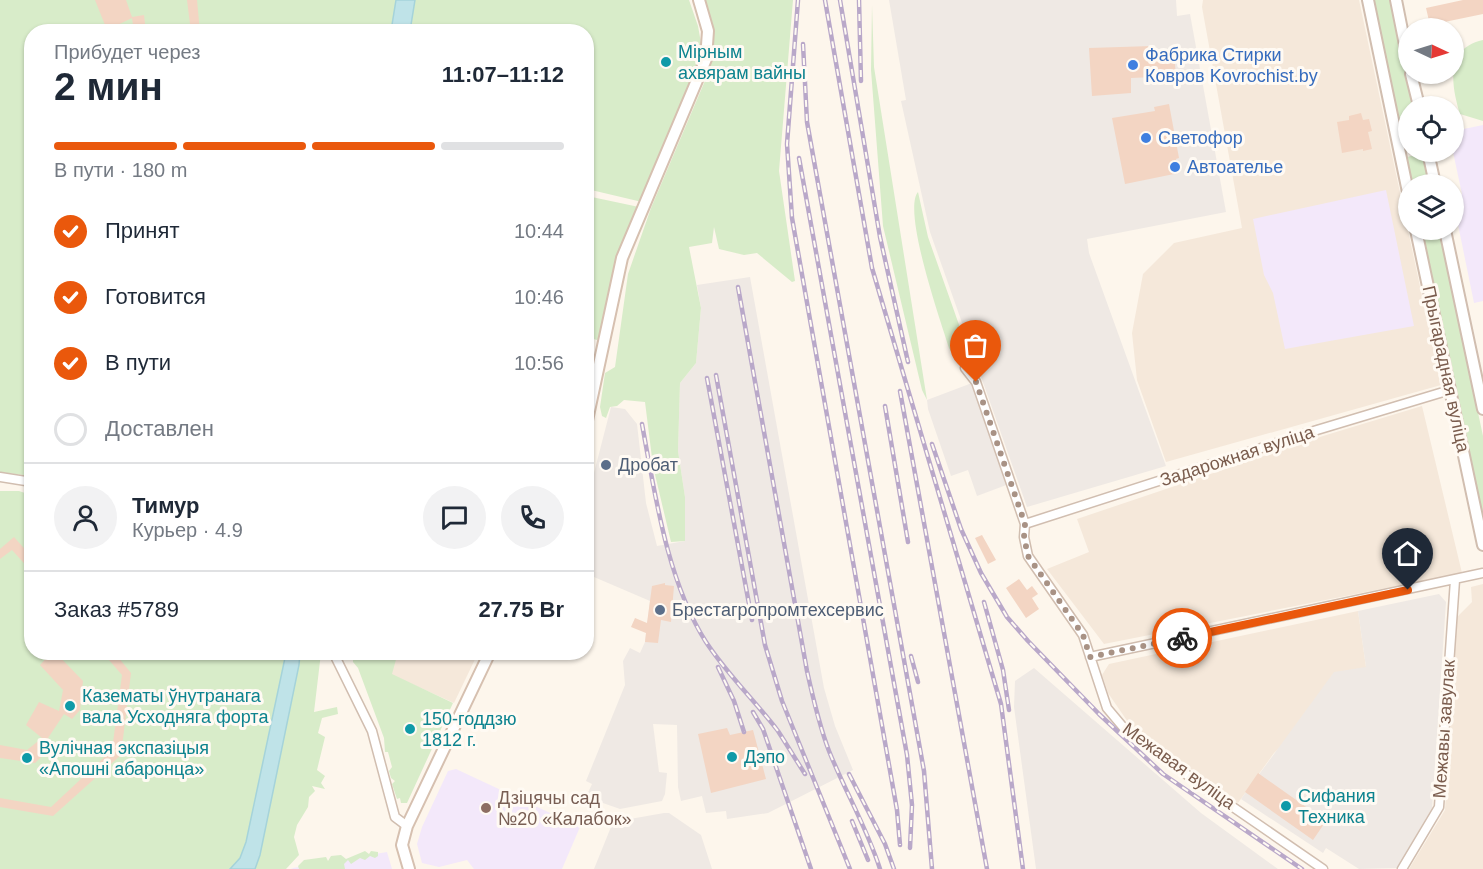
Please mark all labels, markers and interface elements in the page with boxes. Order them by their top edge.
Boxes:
north arrow [1398,18,1464,84]
map controls [1398,18,1464,240]
text: Прибудет через [54,41,200,63]
place label: Мірным ахвярам вайны [678,42,806,83]
place label: Фабрика Стирки Ковров Kovrochist.by [1145,45,1318,86]
marker: Мірным ахвярам вайны [659,55,673,69]
marker: Фабрика Стирки Ковров Kovrochist.by [1126,58,1140,72]
text: 11:07–11:12 [442,62,564,87]
text: 2 мин [54,65,163,108]
button: locate [1398,96,1464,162]
place label: Светофор [1158,128,1243,148]
marker: Светофор [1139,131,1153,145]
place label: Автоателье [1187,157,1283,177]
text: В пути · 180 m [54,159,187,181]
marker: Автоателье [1168,160,1182,174]
button: layers [1398,174,1464,240]
icon: check [54,215,87,248]
text: Принят [105,218,179,243]
text: 10:44 [514,220,564,242]
icon: check [54,281,87,314]
text: Готовится [105,284,206,309]
street label: Прыгарадная вуліца [1419,284,1474,455]
text: 10:46 [514,286,564,308]
pin [950,320,1001,382]
icon: bag [959,329,992,362]
icon: check [54,347,87,380]
text: В пути [105,350,171,375]
text: 10:56 [514,352,564,374]
text: Доставлен [105,416,214,441]
street label: Задарожная вуліца [1158,421,1317,490]
place label: Дробат [618,455,678,475]
marker: Дробат [599,458,613,472]
button: person [54,486,117,549]
button: chat [423,486,486,549]
button: phone [501,486,564,549]
text: Тимур [132,493,200,518]
text: Курьер · 4.9 [132,519,243,541]
pin [1382,528,1433,590]
icon: home [1391,537,1424,570]
text: Заказ #5789 [54,597,179,622]
text: 27.75 Br [478,597,564,622]
place label: Брестагропромтехсервис [672,600,884,620]
marker: Брестагропромтехсервис [653,603,667,617]
courier [1152,608,1212,668]
icon: bike [1166,622,1199,655]
street label: Межавы завулак [1429,659,1459,799]
place label: Казематы ўнутранага вала Усходняга форта [82,686,269,727]
marker: Казематы ўнутранага вала Усходняга форта [63,699,77,713]
place label: 150-годдзю 1812 г. [422,709,517,750]
street label: Межавая вуліца [1119,719,1240,814]
marker: 150-годдзю 1812 г. [403,722,417,736]
place label: Вулічная экспазіцыя «Апошні абаронца» [39,738,209,779]
place label: Дэпо [744,747,785,767]
marker: Дэпо [725,750,739,764]
marker: Вулічная экспазіцыя «Апошні абаронца» [20,751,34,765]
place label: Сифания Техника [1298,786,1376,827]
place label: Дзіцячы сад №20 «Калабок» [498,788,632,829]
marker: Сифания Техника [1279,799,1293,813]
marker: Дзіцячы сад №20 «Калабок» [479,801,493,815]

